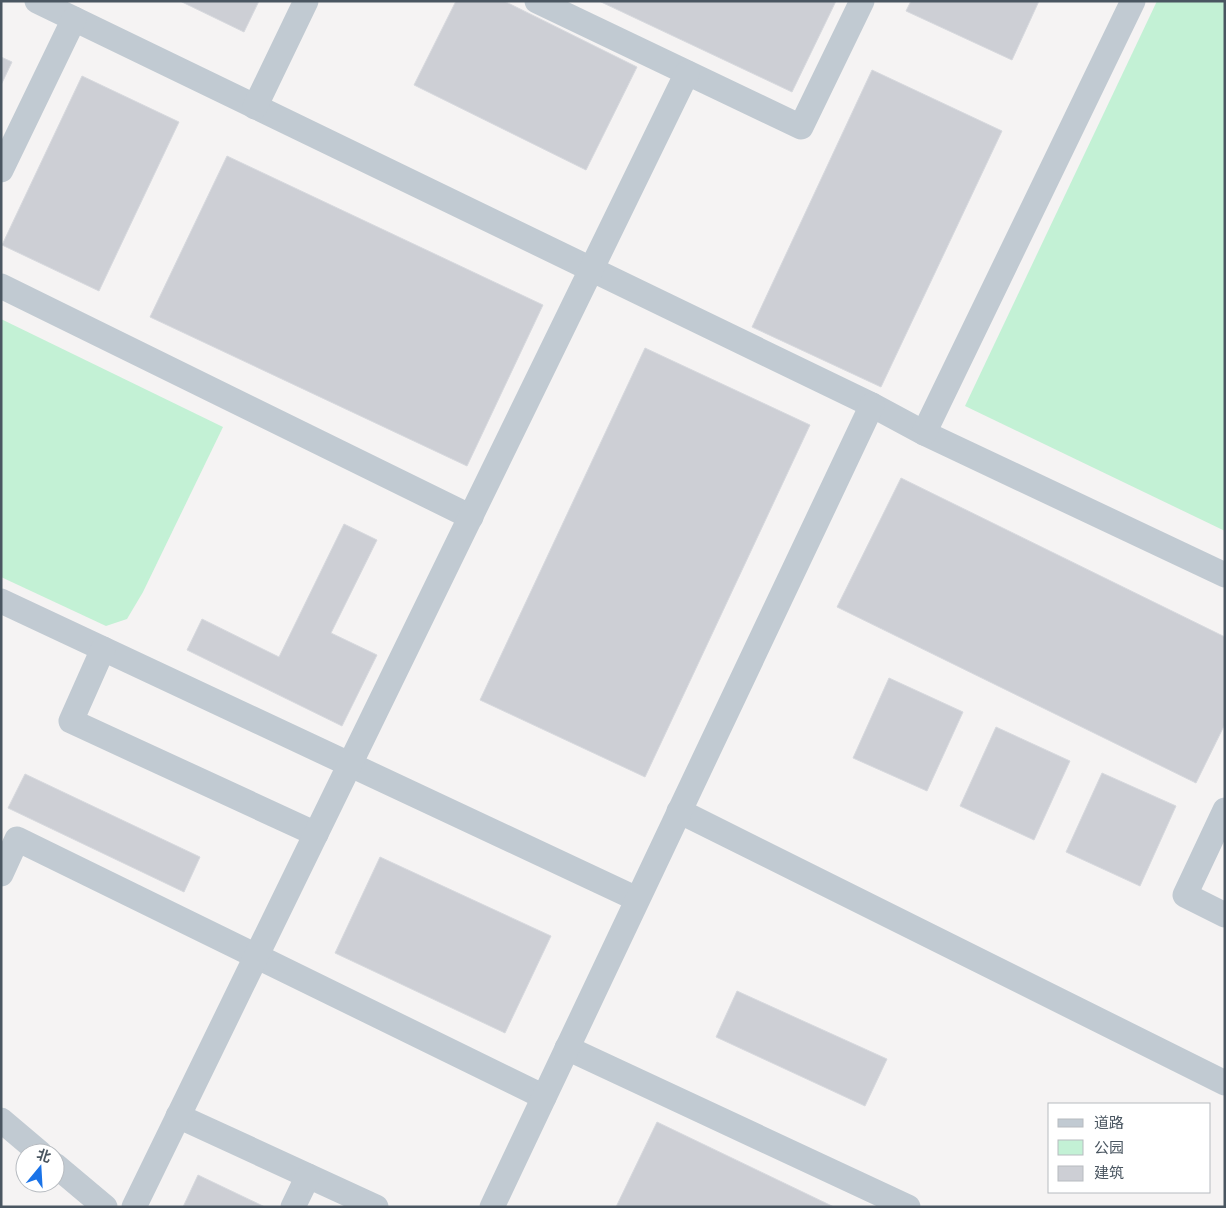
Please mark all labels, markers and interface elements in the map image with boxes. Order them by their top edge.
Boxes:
legend [1048,1103,1211,1193]
text: 道路 [1094,1114,1124,1133]
text: 公园 [1094,1139,1124,1158]
north arrow [15,1143,65,1193]
text: 北 [35,1146,53,1166]
text: 建筑 [1094,1164,1124,1183]

